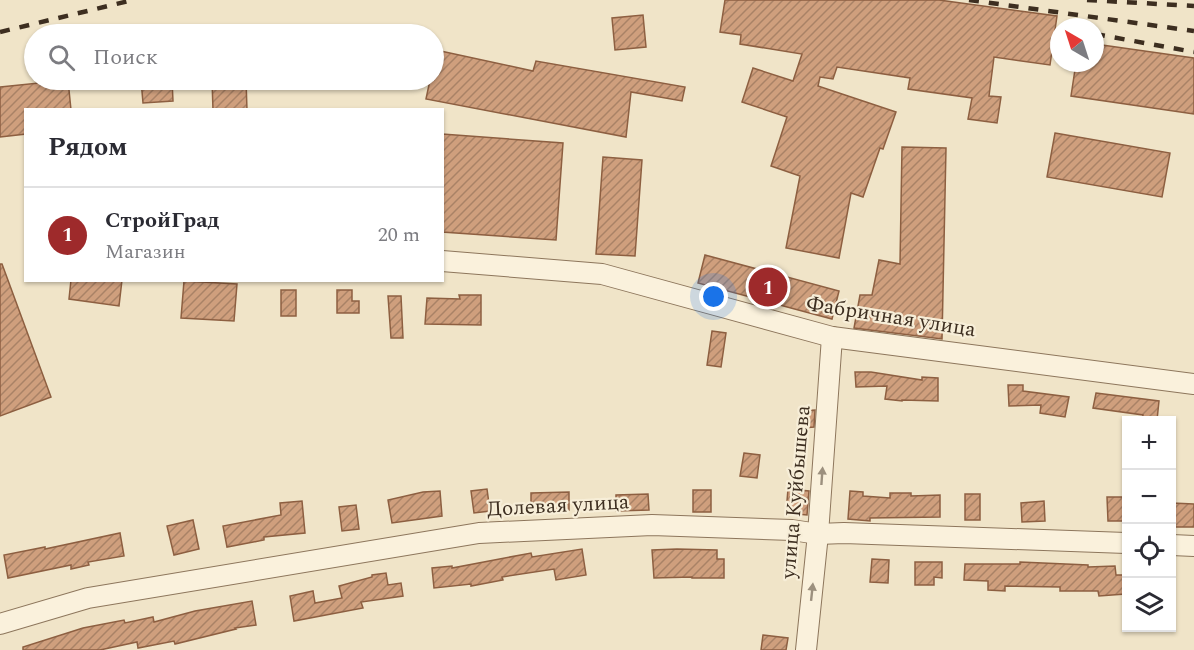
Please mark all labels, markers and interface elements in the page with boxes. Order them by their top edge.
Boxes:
north arrow [1050,18,1104,72]
search box [24,24,444,90]
icon: search [45,41,78,74]
text: Поиск [93,41,158,74]
text: Рядом [48,127,128,167]
text: СтройГрад [105,204,220,237]
text: 1 [62,220,73,250]
text: 20 m [378,220,420,250]
text: Магазин [105,237,186,267]
pin: 1 [748,264,788,310]
your location [699,282,728,311]
street label: Фабричная улица [804,288,979,346]
street label: улица Куйбышева [772,403,820,581]
map controls [1122,416,1176,632]
button: + [1122,416,1176,470]
one-way arrow [817,466,827,485]
button: − [1122,470,1176,524]
street label: Долевая улица [486,486,631,526]
button: locate [1122,524,1176,578]
button: layers [1122,578,1176,632]
one-way arrow [807,583,817,602]

